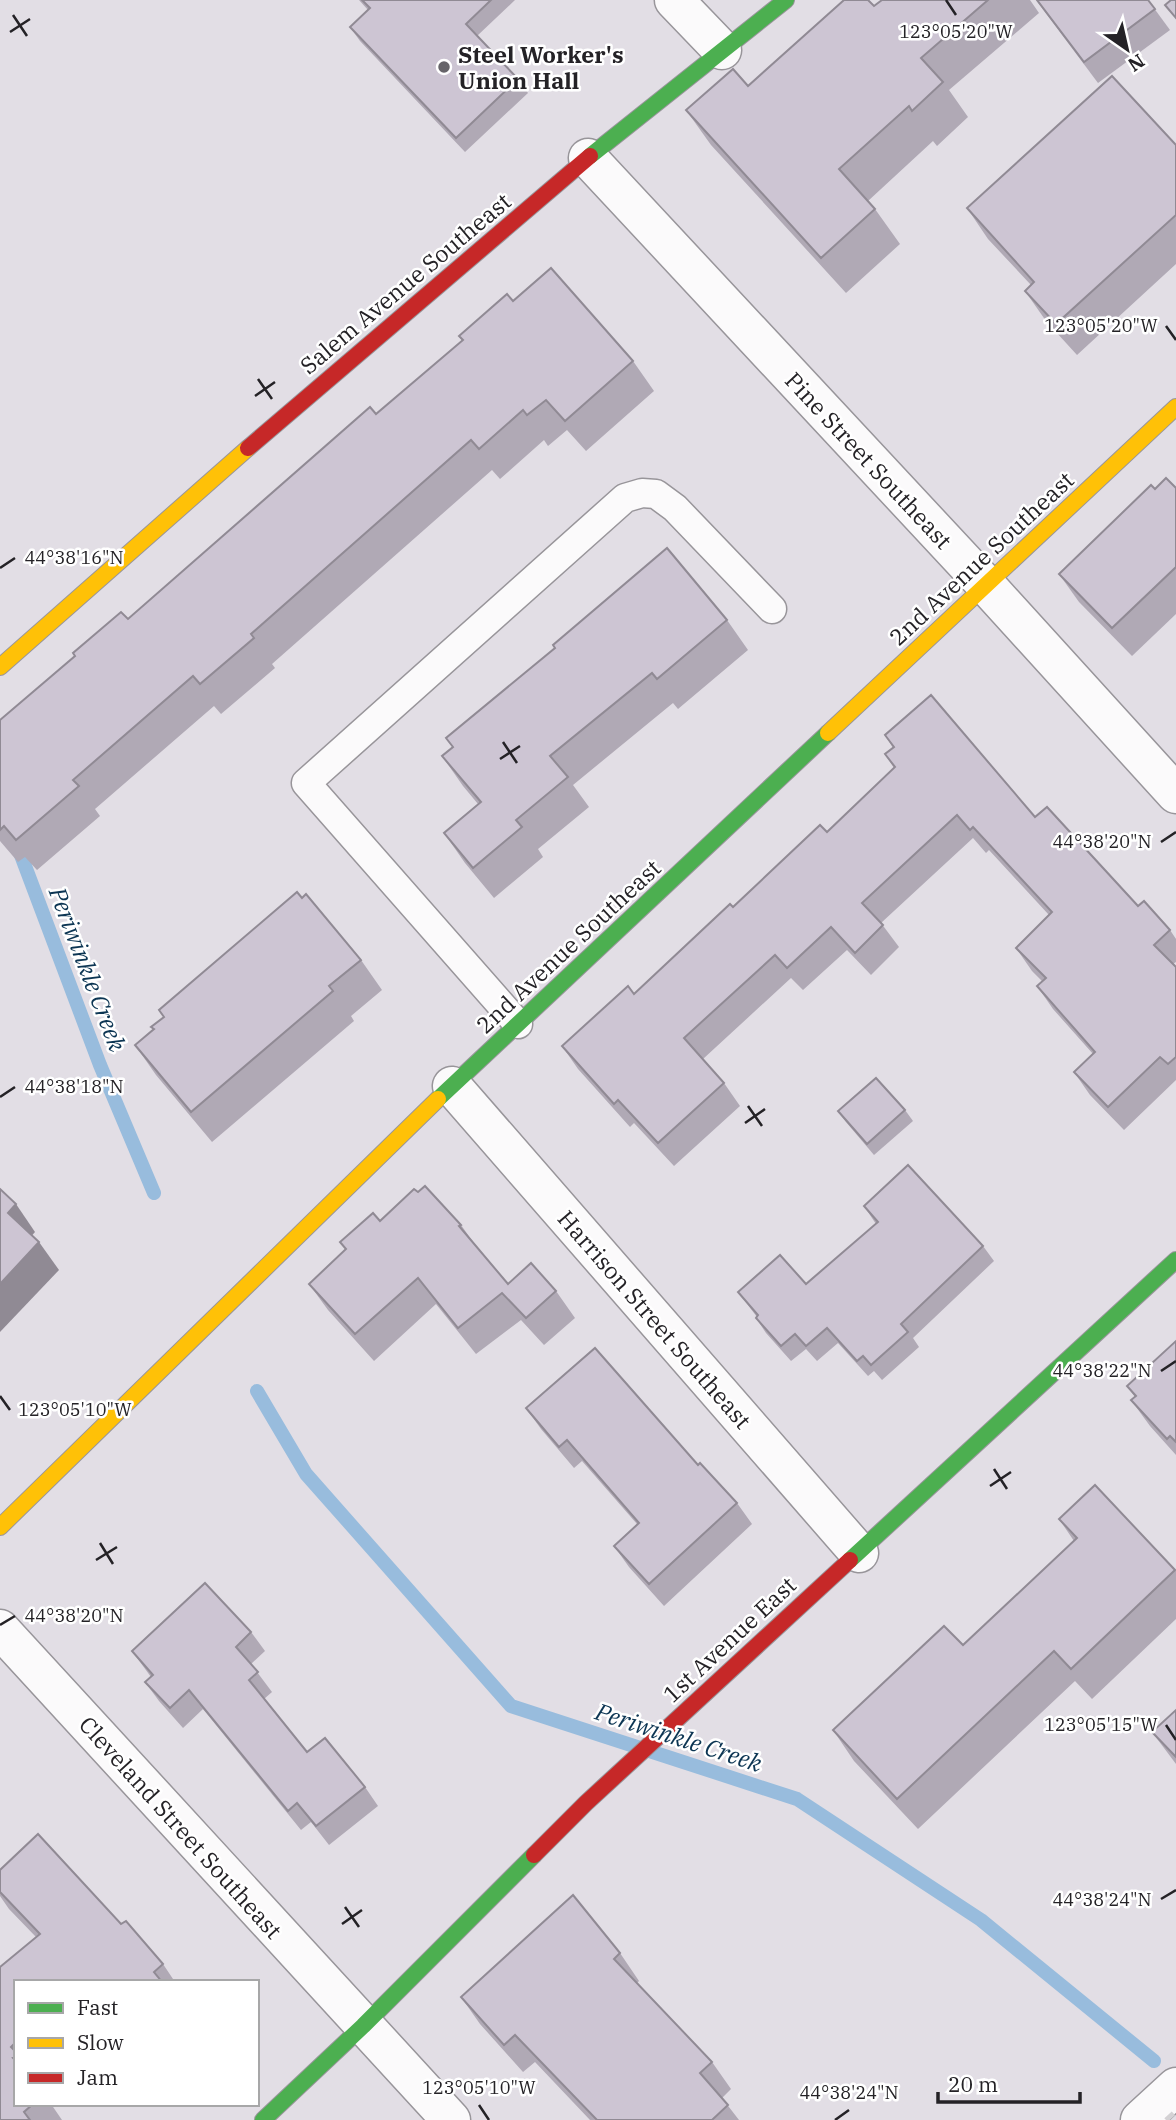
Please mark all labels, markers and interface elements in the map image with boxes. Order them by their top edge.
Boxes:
north arrow [1092,14,1162,84]
text: 123°05'20"W [899,20,1013,43]
place label: Steel Worker's Union Hall [458,39,624,95]
text: N [1124,49,1149,77]
marker: Steel Worker's Union Hall [436,59,452,75]
street label: Salem Avenue Southeast [293,186,517,380]
text: 123°05'20"W [1044,314,1158,337]
street label: Pine Street Southeast [779,365,959,555]
street label: 2nd Avenue Southeast [882,465,1080,651]
text: 44°38'16"N [25,546,124,569]
text: 44°38'20"N [1053,830,1152,853]
street label: 2nd Avenue Southeast [469,853,667,1039]
water label: Periwinkle Creek [42,881,134,1056]
text: 44°38'18"N [25,1075,124,1098]
street label: Harrison Street Southeast [552,1204,758,1434]
text: 44°38'22"N [1053,1359,1152,1382]
text: 123°05'10"W [18,1398,132,1421]
street label: 1st Avenue East [656,1570,802,1708]
text: 44°38'20"N [25,1604,124,1627]
water label: Periwinkle Creek [591,1695,767,1779]
street label: Cleveland Street Southeast [73,1709,289,1945]
text: 123°05'15"W [1044,1713,1158,1736]
text: 44°38'24"N [1053,1888,1152,1911]
legend [14,1980,259,2106]
text: Fast [77,1993,118,2021]
text: Slow [77,2028,124,2056]
scale bar [938,2060,1080,2104]
text: Jam [77,2063,118,2091]
text: 20 m [948,2070,998,2098]
text: 123°05'10"W [422,2076,536,2099]
text: 44°38'24"N [800,2081,899,2104]

